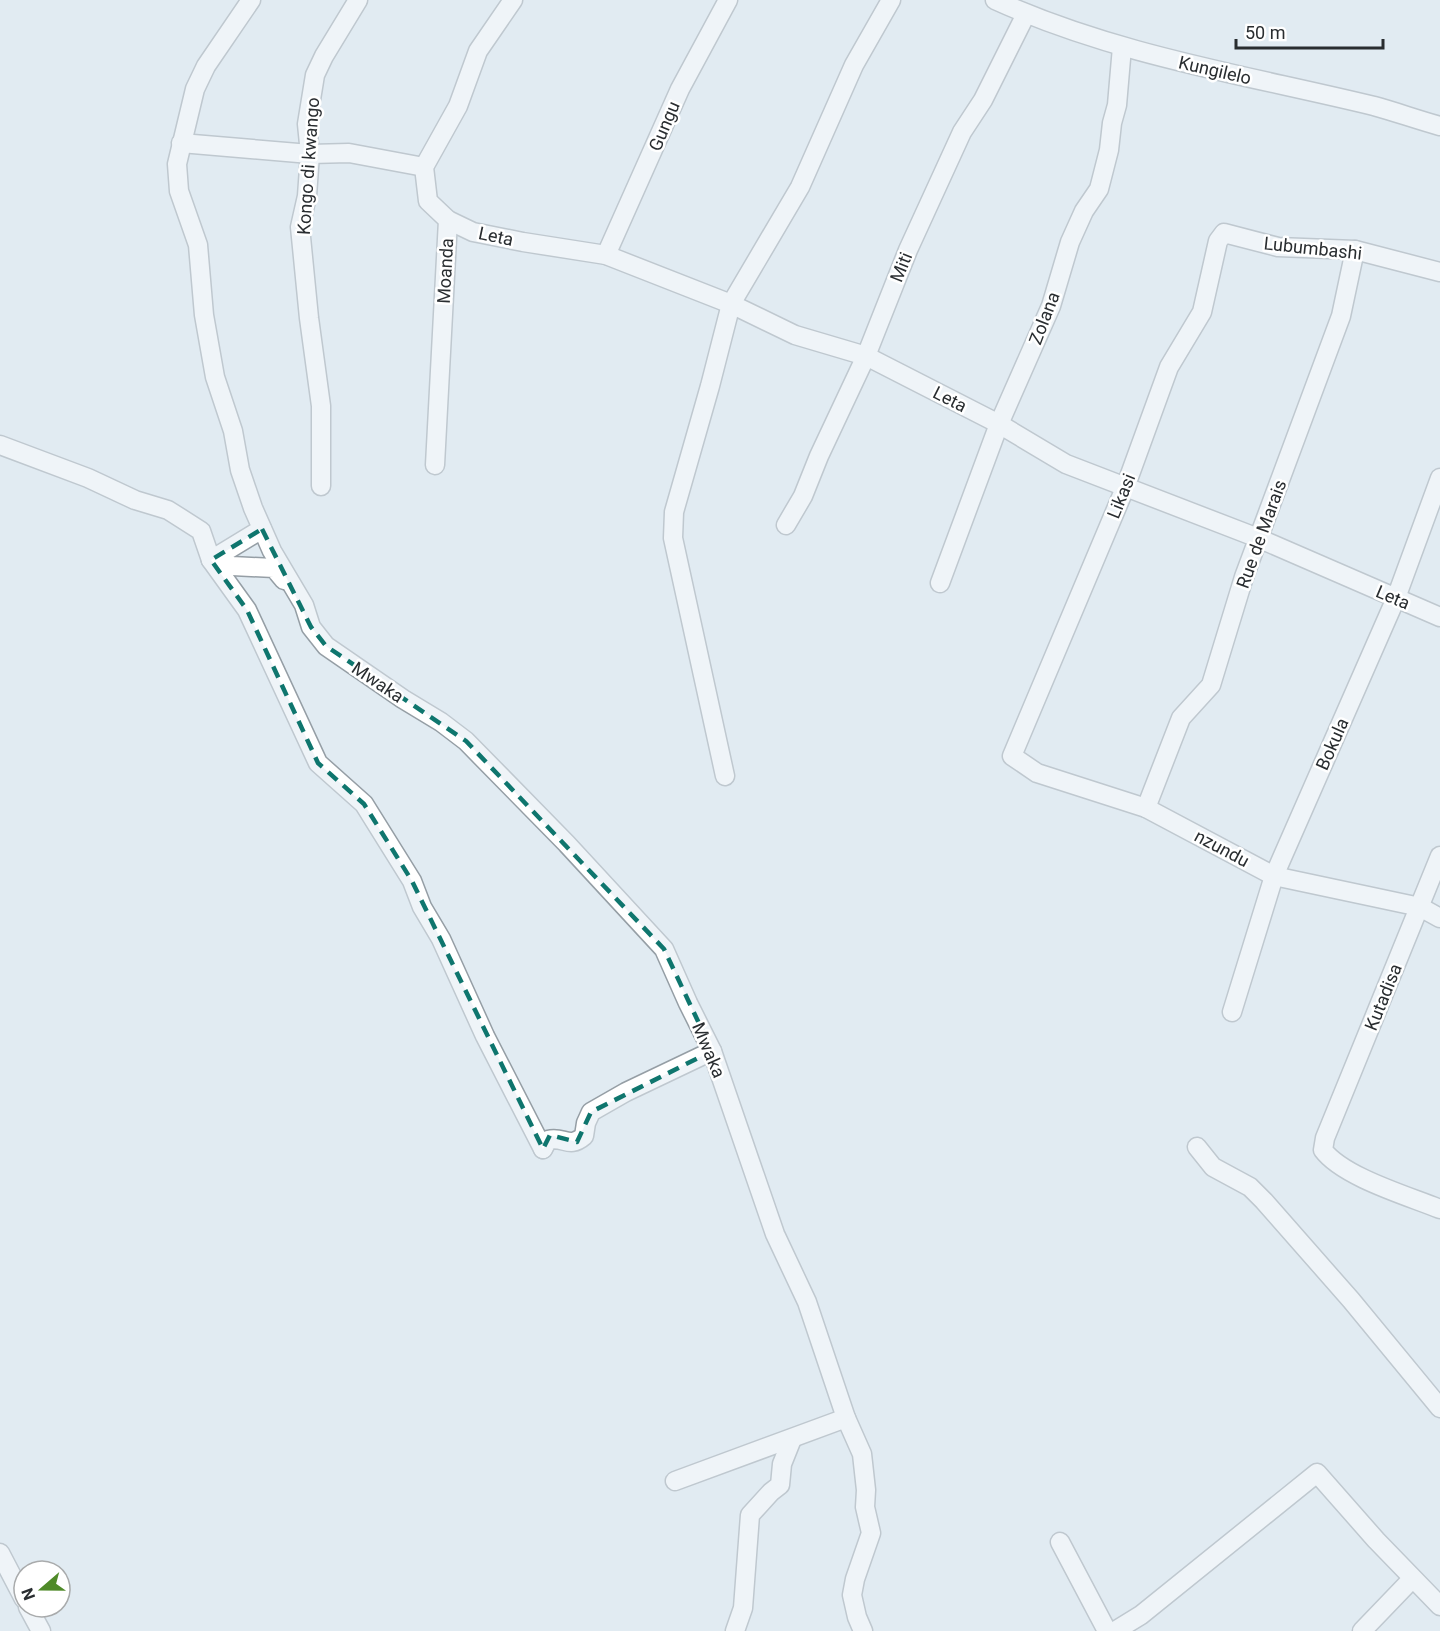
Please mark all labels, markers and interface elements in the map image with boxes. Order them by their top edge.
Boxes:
scale bar [1236,12,1383,50]
text: 50 m [1245,22,1285,43]
street label: Kungilelo [1177,51,1253,89]
street label: Kongo di kwango [293,97,323,235]
street label: Gungu [644,98,684,154]
street label: Leta [477,222,515,250]
street label: Lubumbashi [1263,232,1363,264]
street label: Moanda [433,238,457,304]
street label: Miti [886,249,916,285]
street label: Zolana [1024,289,1064,347]
street label: Leta [930,382,970,416]
street label: Likasi [1103,470,1139,522]
street label: Rue de Marais [1232,477,1290,591]
street label: Leta [1373,581,1413,613]
street label: Mwaka [348,657,408,707]
street label: Bokula [1311,715,1353,773]
street label: nzundu [1191,825,1253,871]
street label: Kutadisa [1360,960,1406,1034]
street label: Mwaka [688,1019,730,1081]
north arrow [12,1559,72,1619]
text: N [18,1585,39,1603]

